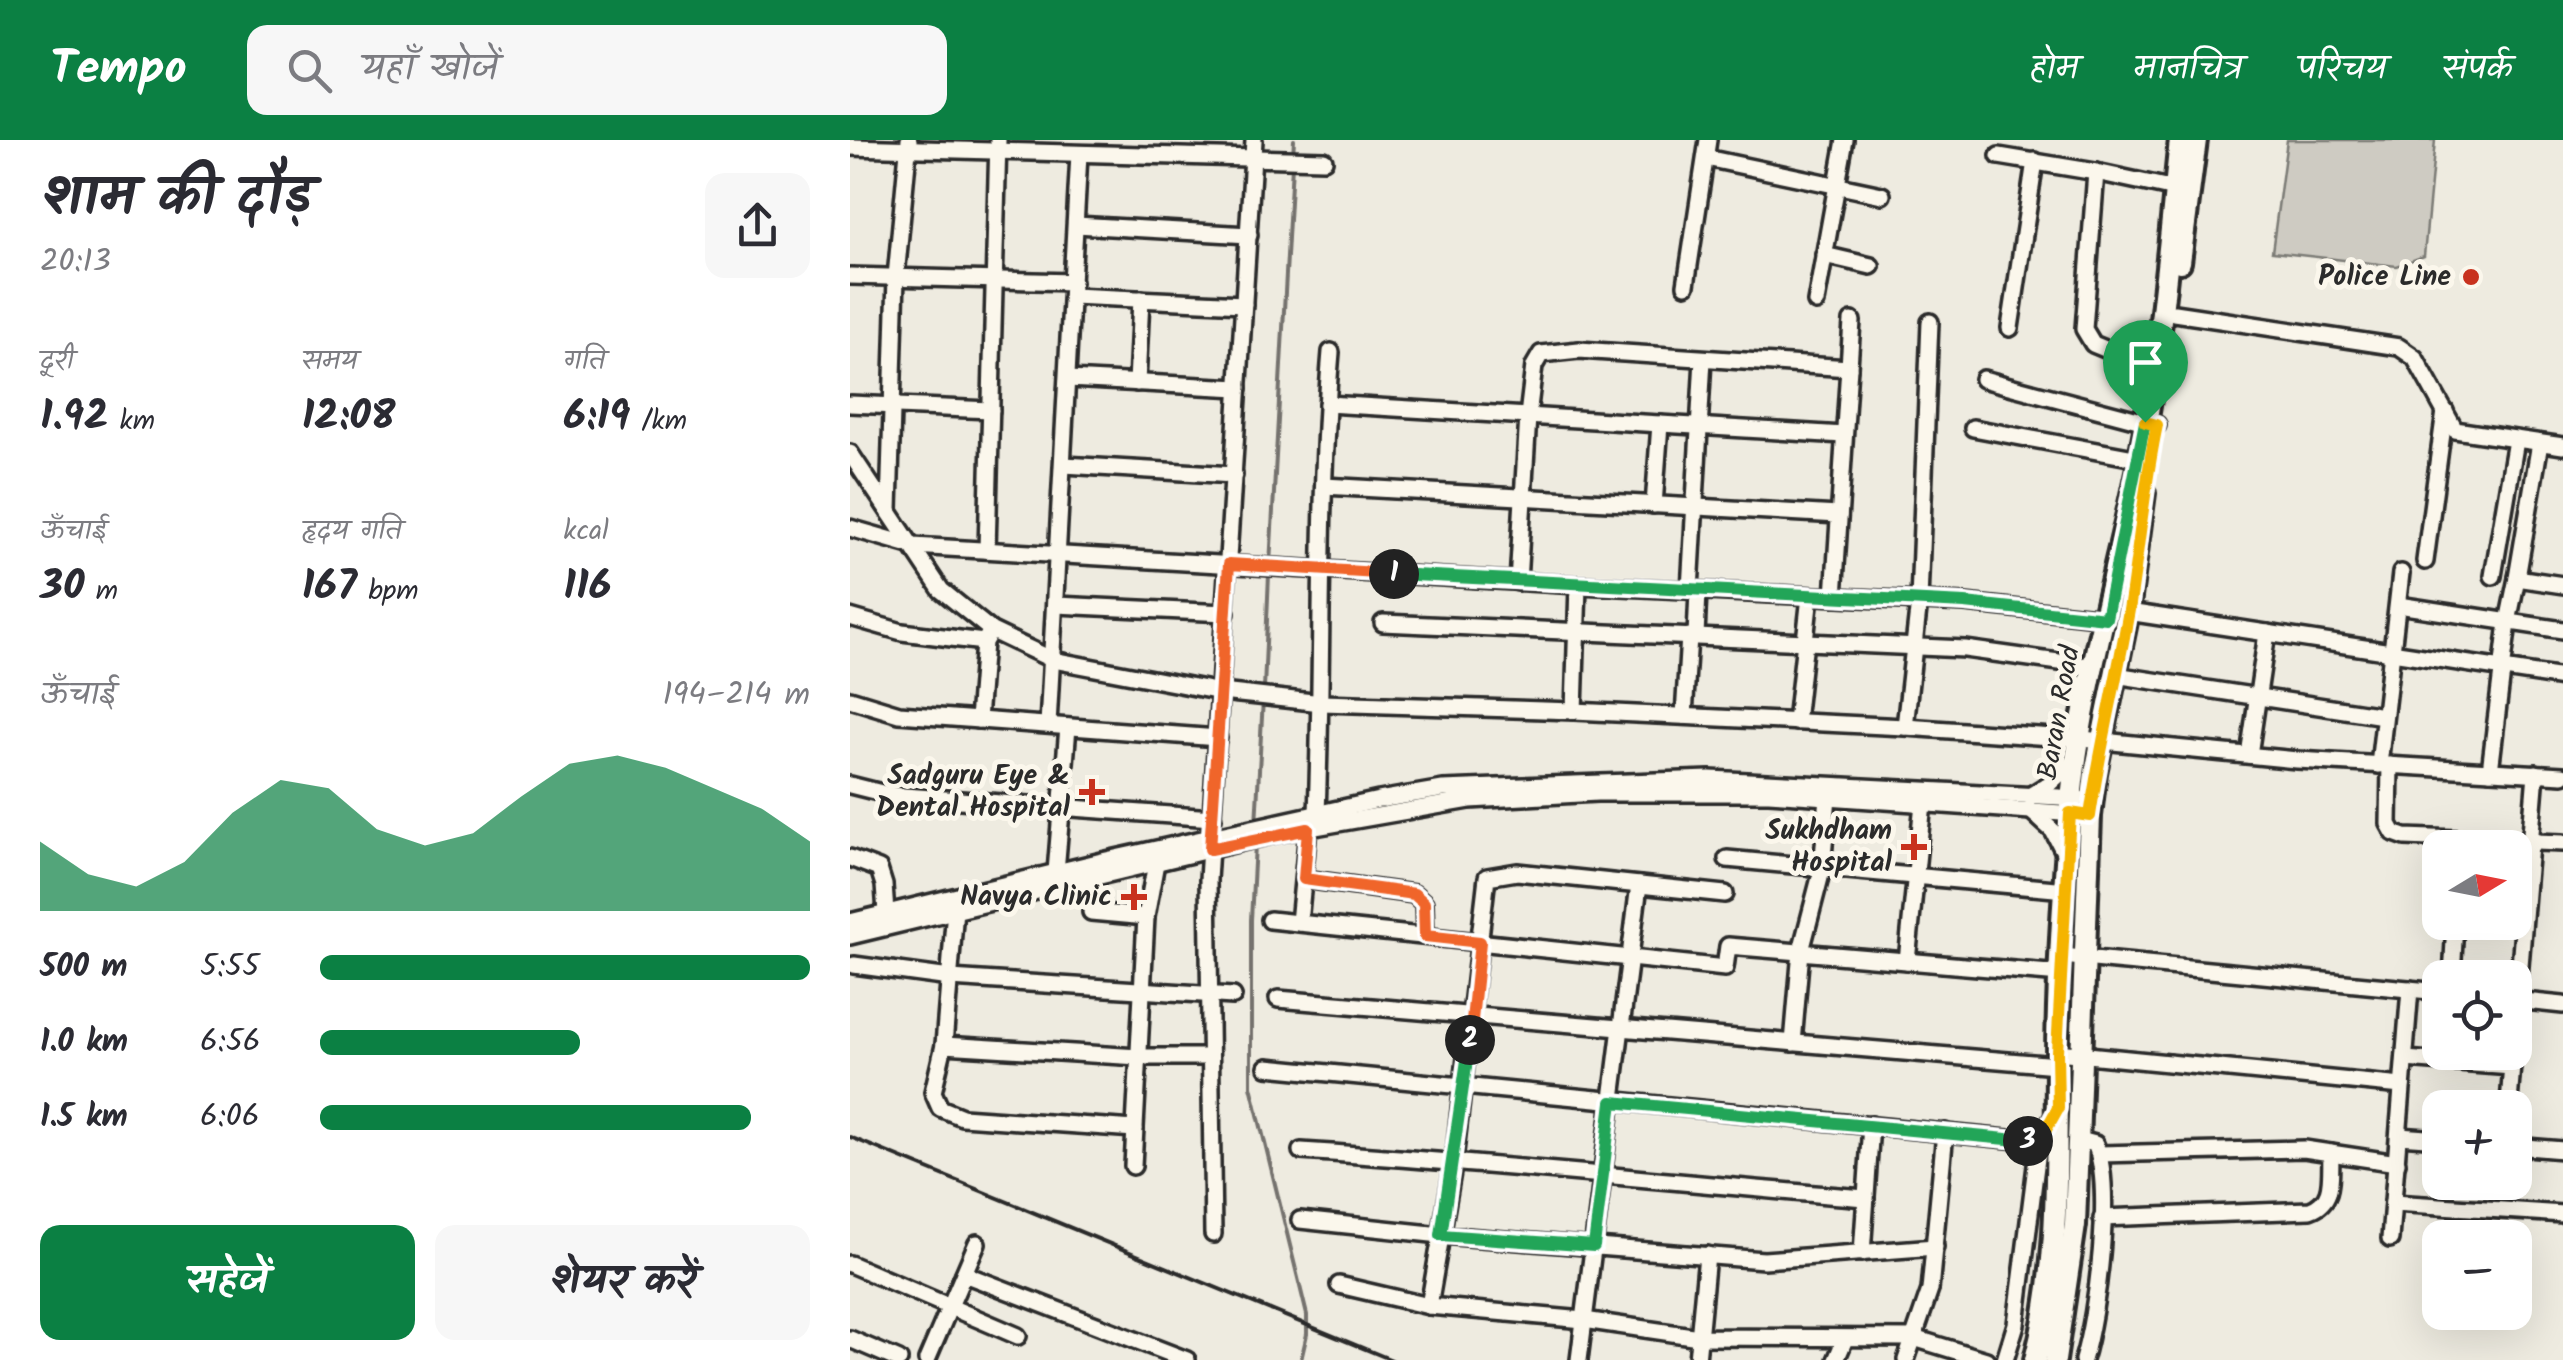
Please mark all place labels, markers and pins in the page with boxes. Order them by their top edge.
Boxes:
place label: Police Line [2318,255,2451,300]
marker: Police Line [2460,266,2482,288]
pin [2103,320,2188,423]
pin: 1 [1369,549,1419,599]
place label: Sadguru Eye & Dental Hospital [876,754,1071,831]
marker: Sadguru Eye & Dental Hospital [1079,779,1105,805]
place label: Sukhdham Hospital [1765,809,1893,886]
marker: Sukhdham Hospital [1901,834,1927,860]
place label: Navya Clinic [960,875,1112,920]
marker: Navya Clinic [1121,884,1147,910]
pin: 2 [1445,1015,1495,1065]
pin: 3 [2003,1116,2053,1166]

